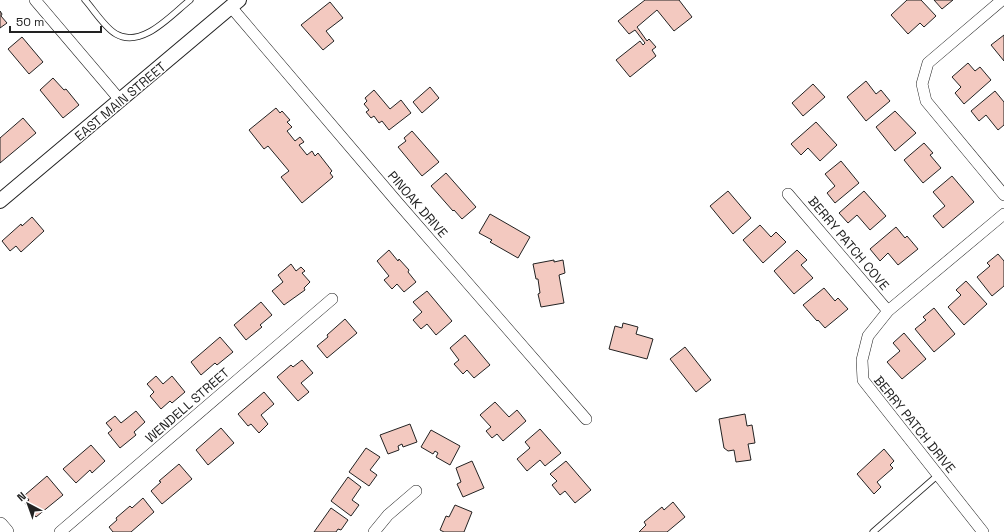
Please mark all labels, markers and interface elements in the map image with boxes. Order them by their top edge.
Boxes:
scale bar [10,8,101,34]
text: 50 m [16,14,44,30]
street label: EAST MAIN STREET [71,58,170,145]
street label: PINOAK DRIVE [384,167,451,241]
street label: BERRY PATCH COVE [804,193,893,294]
street label: WENDELL STREET [142,364,233,447]
street label: BERRY PATCH DRIVE [870,372,959,476]
north arrow [8,484,48,524]
text: N [14,489,29,504]

